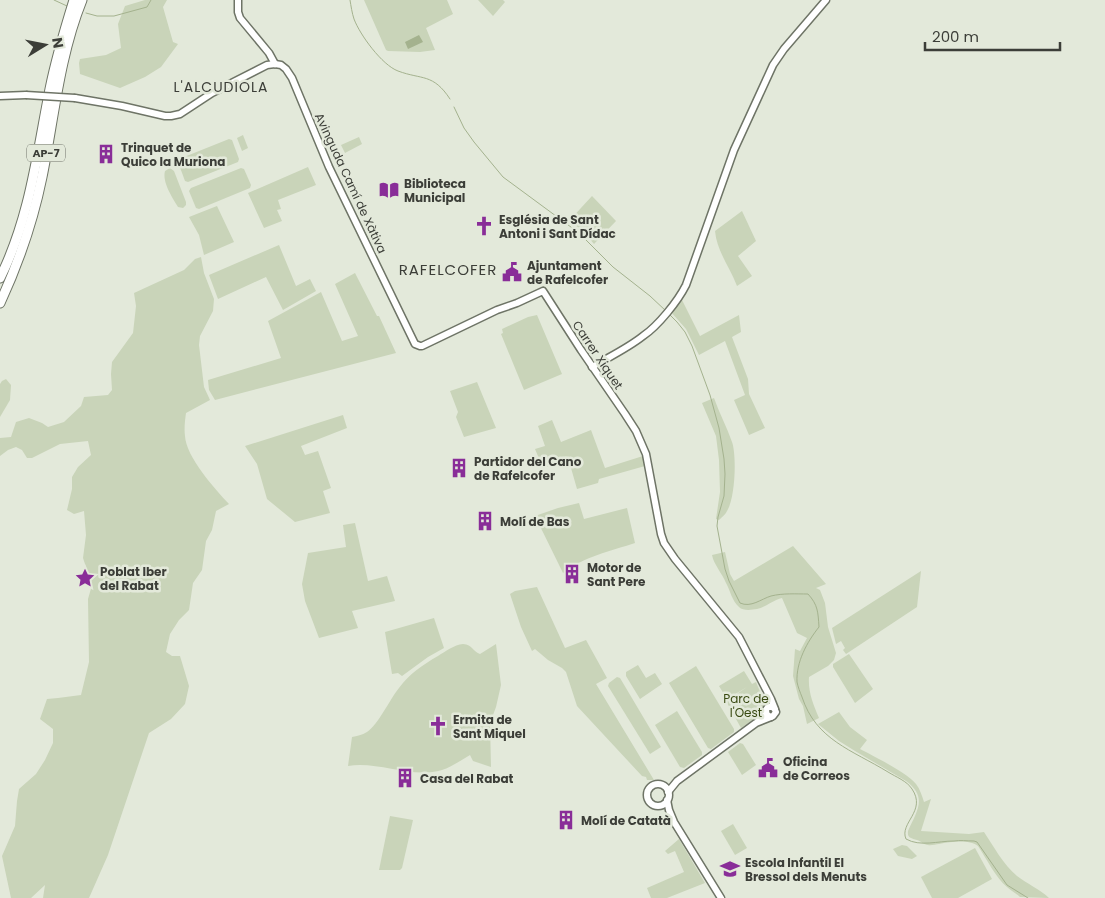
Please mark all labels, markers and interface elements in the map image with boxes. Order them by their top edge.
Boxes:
north arrow [20,20,70,70]
scale bar [925,20,1060,52]
text: 200 m [932,26,979,47]
text: N [47,36,69,50]
district label: L'ALCUDIOLA [174,77,268,97]
street label: Avinguda Camí de Xàtiva [311,110,391,256]
place label: Trinquet de Quico la Muriona [121,139,225,170]
building icon: Trinquet de Quico la Muriona [95,143,117,165]
road number: AP-7 [27,144,65,162]
place label: Biblioteca Municipal [404,175,466,206]
library icon: Biblioteca Municipal [378,179,400,201]
place label: Església de Sant Antoni i Sant Dídac [499,211,616,242]
church icon: Església de Sant Antoni i Sant Dídac [473,215,495,237]
place label: Ajuntament de Rafelcofer [527,257,608,288]
district label: RAFELCOFER [399,259,497,280]
public building icon: Ajuntament de Rafelcofer [501,261,523,283]
street label: Carrer Xiquet [569,317,627,393]
place label: Partidor del Cano de Rafelcofer [474,453,582,484]
building icon: Partidor del Cano de Rafelcofer [448,457,470,479]
building icon: Molí de Bas [474,510,496,532]
place label: Molí de Bas [500,513,570,530]
place label: Motor de Sant Pere [587,559,646,590]
place label: Poblat Iber del Rabat [100,563,167,594]
building icon: Motor de Sant Pere [561,563,583,585]
place icon: Poblat Iber del Rabat [74,567,96,589]
park label: Parc de l'Oest [723,690,769,721]
place label: Ermita de Sant Miquel [453,711,526,742]
church icon: Ermita de Sant Miquel [427,715,449,737]
place label: Oficina de Correos [783,753,850,784]
public building icon: Oficina de Correos [757,757,779,779]
building icon: Casa del Rabat [394,767,416,789]
place label: Casa del Rabat [420,770,514,787]
building icon: Molí de Catatà [555,809,577,831]
place label: Molí de Catatà [581,812,671,829]
place label: Escola Infantil El Bressol dels Menuts [745,854,867,885]
school or university icon: Escola Infantil El Bressol dels Menuts [719,858,741,880]

